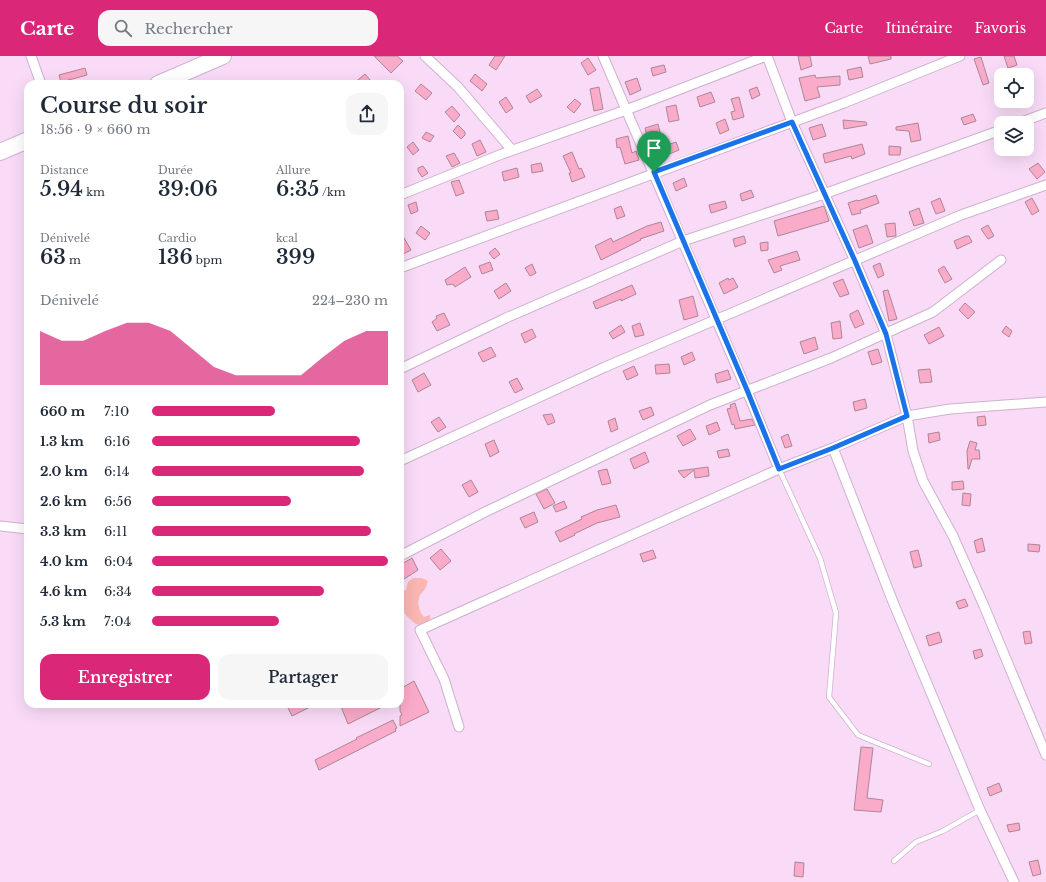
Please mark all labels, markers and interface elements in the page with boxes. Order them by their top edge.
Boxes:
search box [98,10,378,46]
text: Carte [20,17,74,40]
icon: search [112,17,134,39]
text: Rechercher [144,19,233,38]
text: Carte [824,19,863,37]
text: Itinéraire [885,19,952,37]
text: Favoris [974,19,1026,37]
map controls [994,68,1034,156]
button: locate [994,68,1034,108]
text: Course du soir [40,92,207,119]
button: share [346,93,388,135]
button: layers [994,116,1034,156]
text: 18:56 · 9 × 660 m [40,121,151,138]
pin [637,131,671,172]
icon: arrive [643,137,665,159]
text: Distance [40,163,89,177]
text: Durée [158,163,193,177]
text: Allure [276,163,310,177]
text: 5.94 [40,177,83,201]
text: 39:06 [158,177,218,201]
text: 6:35 [276,177,319,201]
text: km [83,185,105,199]
text: /km [319,185,346,199]
text: Dénivelé [40,231,90,245]
text: Cardio [158,231,196,245]
text: kcal [276,231,298,245]
text: 63 [40,245,66,269]
text: 136 [158,245,193,269]
text: 399 [276,245,315,269]
text: m [66,253,81,267]
text: bpm [193,253,222,267]
text: Dénivelé [40,292,99,309]
text: 224–230 m [312,292,388,309]
text: 660 m [40,403,85,420]
text: 7:10 [104,403,129,420]
text: 1.3 km [40,433,84,450]
text: 6:16 [104,433,130,450]
text: 2.0 km [40,463,88,480]
text: 6:14 [104,463,129,480]
text: 2.6 km [40,493,87,510]
text: 6:56 [104,493,132,510]
text: 3.3 km [40,523,86,540]
text: 6:11 [104,523,128,540]
text: 4.0 km [40,553,88,570]
text: 6:04 [104,553,133,570]
text: 4.6 km [40,583,87,600]
text: 6:34 [104,583,132,600]
text: 5.3 km [40,613,86,630]
text: 7:04 [104,613,131,630]
button: Enregistrer [40,654,210,700]
button: Partager [218,654,388,700]

